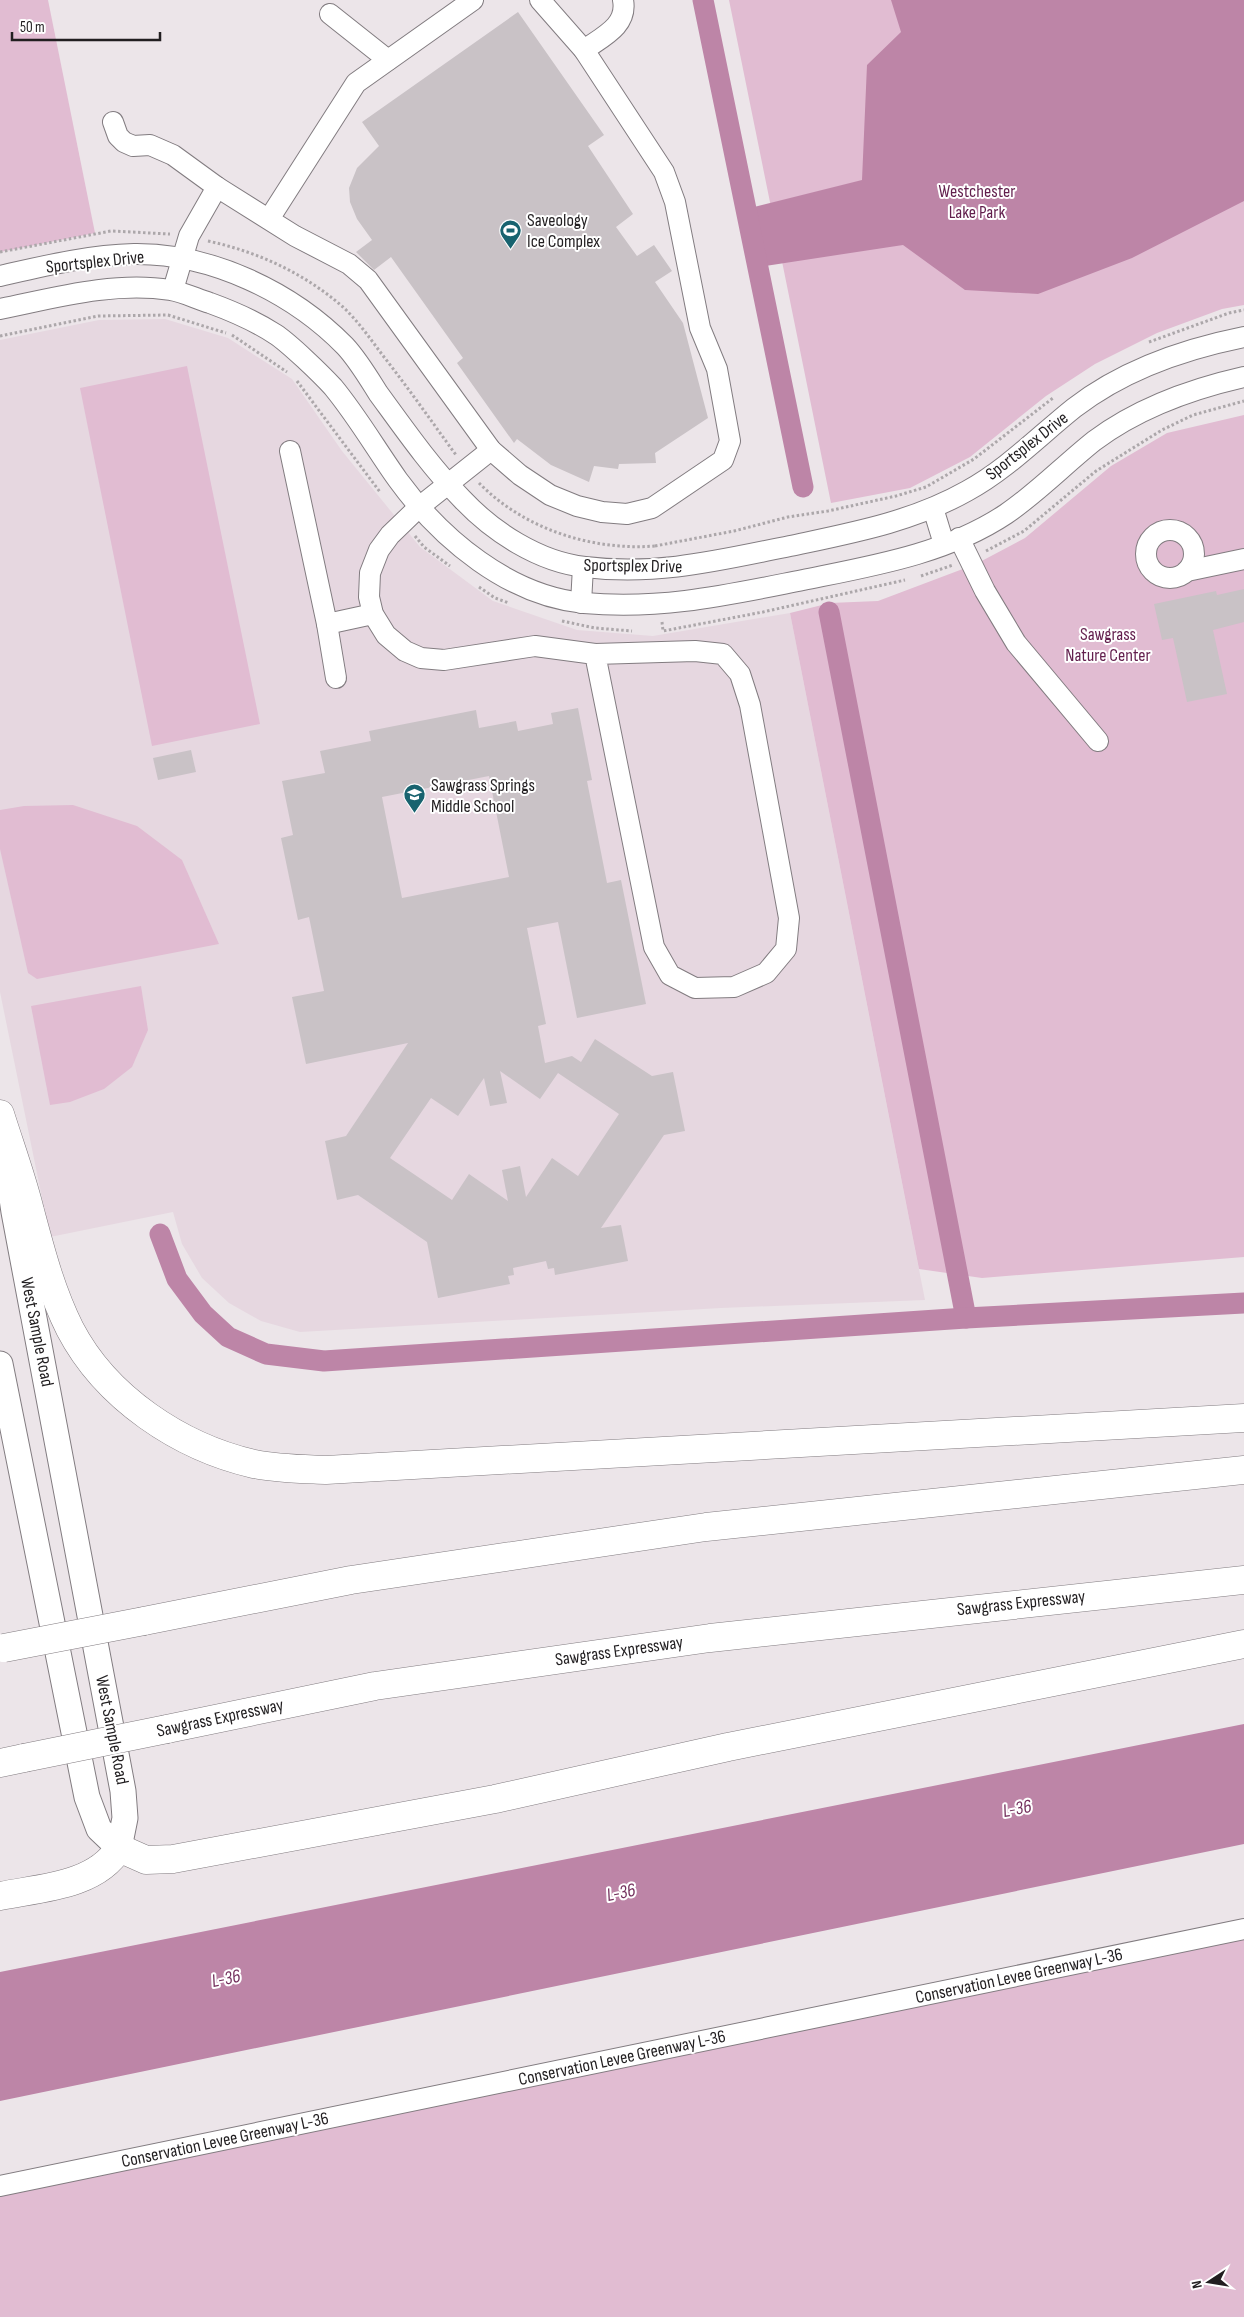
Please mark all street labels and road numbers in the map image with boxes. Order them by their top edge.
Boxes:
street label: Sportsplex Drive [45,246,145,278]
street label: Sportsplex Drive [982,407,1072,485]
street label: Sportsplex Drive [583,555,683,577]
street label: West Sample Road [16,1276,58,1388]
street label: Sawgrass Expressway [956,1586,1086,1620]
street label: Sawgrass Expressway [554,1632,684,1670]
street label: West Sample Road [91,1674,133,1786]
street label: Sawgrass Expressway [155,1694,285,1742]
street label: Conservation Levee Greenway L-36 [913,1944,1125,2008]
street label: Conservation Levee Greenway L-36 [516,2026,728,2090]
street label: Conservation Levee Greenway L-36 [119,2108,331,2172]

